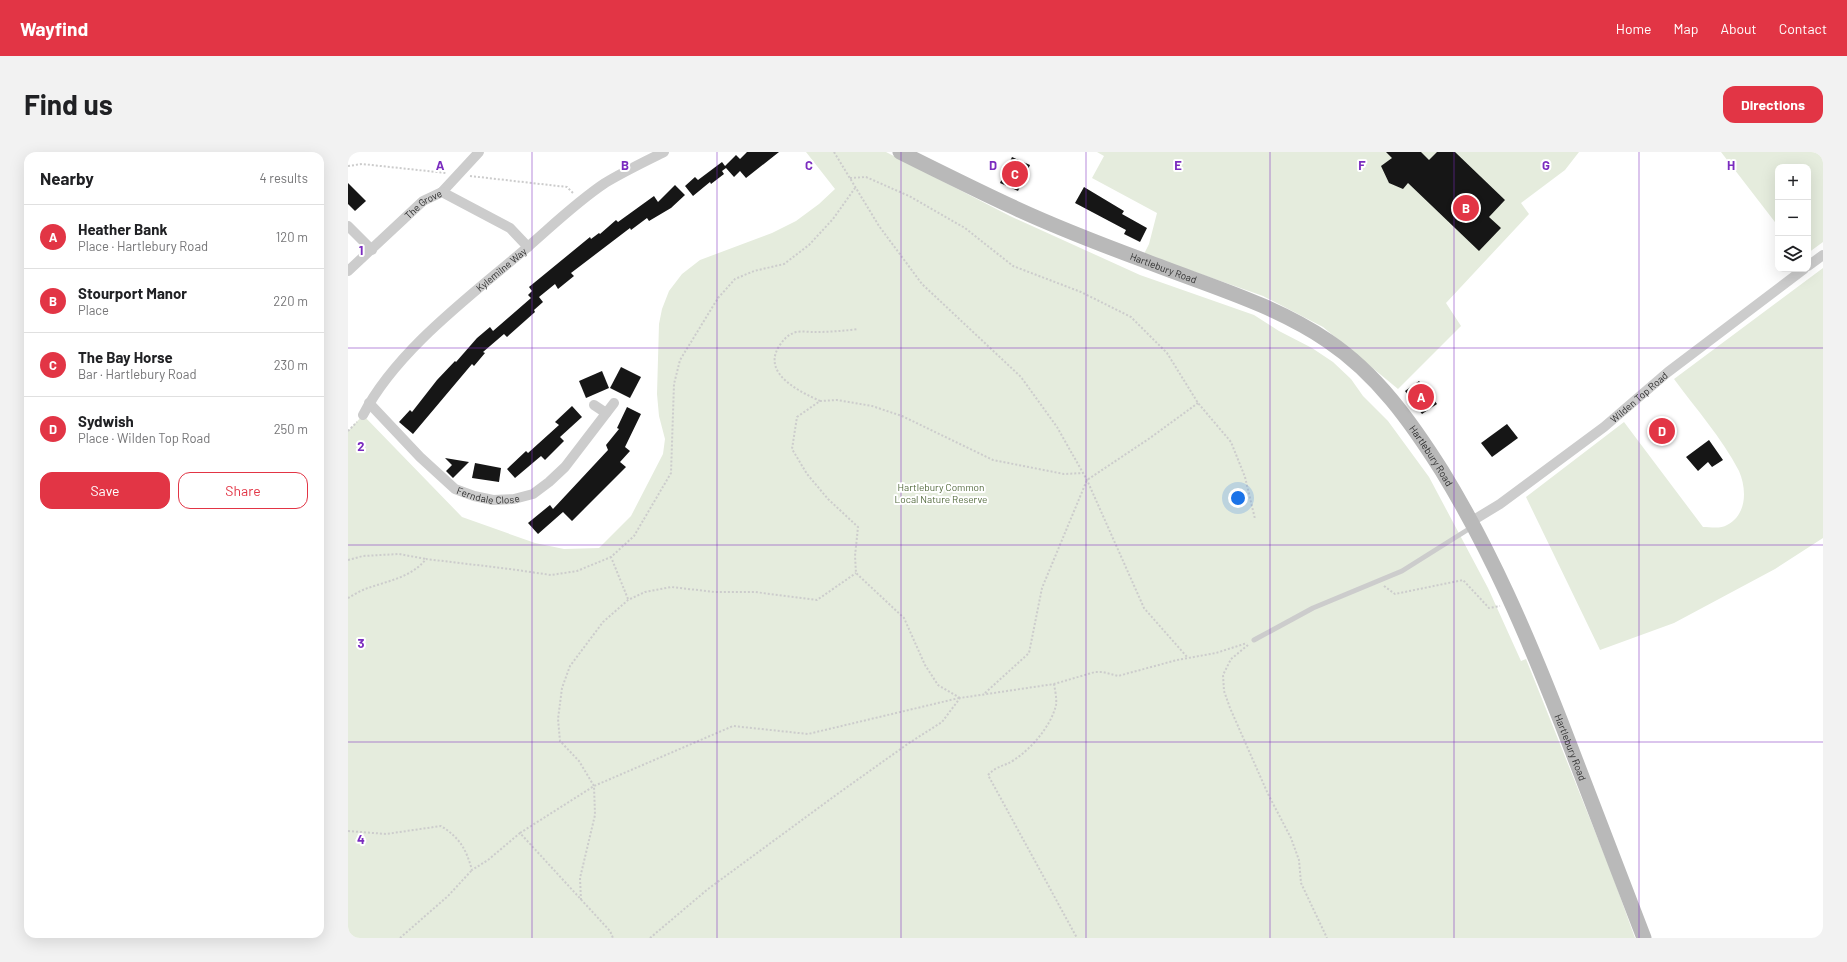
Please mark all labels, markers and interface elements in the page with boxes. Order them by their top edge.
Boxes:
text: Wayfind [20,17,88,40]
text: Home [1616,20,1652,37]
text: Map [1674,20,1698,37]
text: About [1720,20,1757,37]
text: Contact [1779,20,1827,37]
button: Directions [1723,86,1823,123]
text: Find us [24,87,113,121]
text: A [436,157,445,173]
text: B [621,157,629,173]
text: C [805,157,813,173]
text: D [989,157,997,173]
text: E [1174,157,1182,173]
text: F [1358,157,1366,173]
text: G [1542,157,1550,173]
text: H [1727,157,1735,173]
pin: C [1002,159,1028,189]
map controls [1775,164,1811,272]
button: + [1775,164,1811,200]
text: Nearby [40,168,94,188]
text: 4 results [260,170,308,186]
street label: The Grove [402,187,444,221]
pin: B [1453,193,1479,223]
button: − [1775,200,1811,236]
text: Heather Bank [78,220,167,238]
text: A [49,229,57,245]
text: 120 m [276,229,308,245]
button: layers [1775,236,1811,272]
text: Place · Hartlebury Road [78,238,208,254]
text: 1 [359,242,363,258]
street label: Kylemilne Way [473,245,529,294]
street label: Hartlebury Road [1129,250,1198,286]
text: Stourport Manor [78,284,187,302]
text: B [49,293,57,309]
text: 220 m [273,293,308,309]
text: Place [78,302,109,318]
text: The Bay Horse [78,348,173,366]
text: C [49,357,57,373]
text: 230 m [274,357,308,373]
text: Bar · Hartlebury Road [78,366,197,382]
street label: Wilden Top Road [1608,369,1670,425]
pin: A [1408,382,1434,412]
text: Sydwish [78,412,134,430]
pin: D [1649,416,1675,446]
text: D [49,421,57,437]
text: 250 m [274,421,308,437]
street label: Hartlebury Road [1407,423,1456,488]
text: Place · Wilden Top Road [78,430,210,446]
text: 2 [357,438,365,454]
button: Save [40,472,170,509]
button: Share [178,472,308,509]
park label: Hartlebury Common Local Nature Reserve [895,481,987,505]
street label: Ferndale Close [455,484,521,506]
your location [1228,488,1248,508]
text: 3 [357,635,365,651]
street label: Hartlebury Road [1552,712,1589,782]
text: 4 [357,831,365,847]

